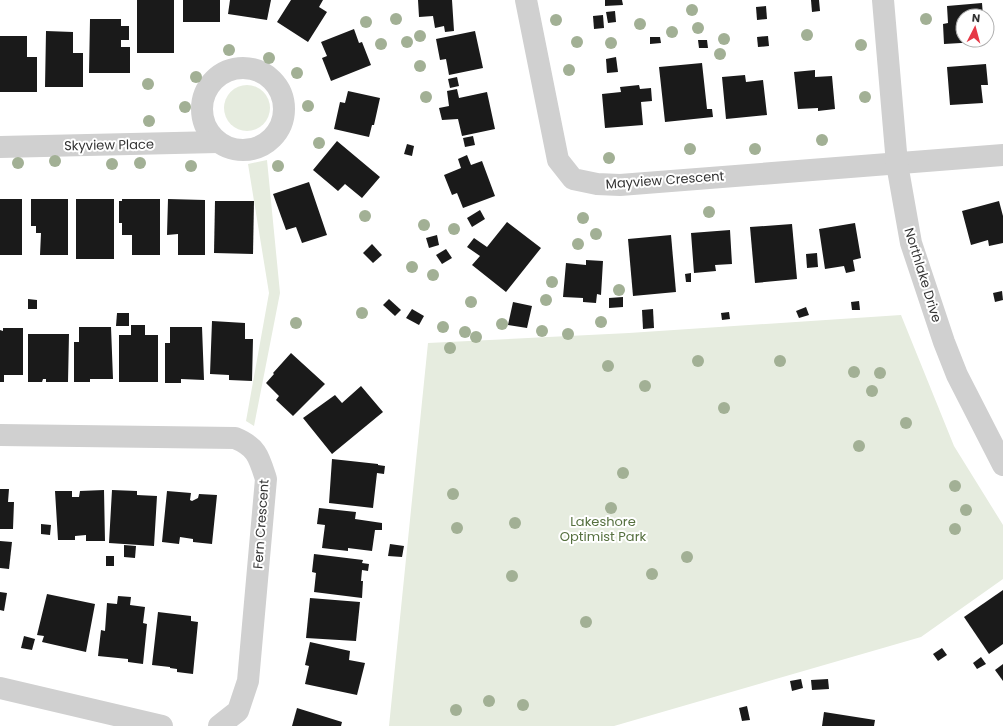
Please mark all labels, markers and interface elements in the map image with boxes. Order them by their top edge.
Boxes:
north arrow [955,8,995,48]
text: N [971,10,981,26]
street label: Skyview Place [64,135,154,155]
street label: Mayview Crescent [605,166,725,194]
street label: Northlake Drive [900,225,946,325]
street label: Fern Crescent [248,478,274,570]
park label: Lakeshore Optimist Park [560,512,646,546]

